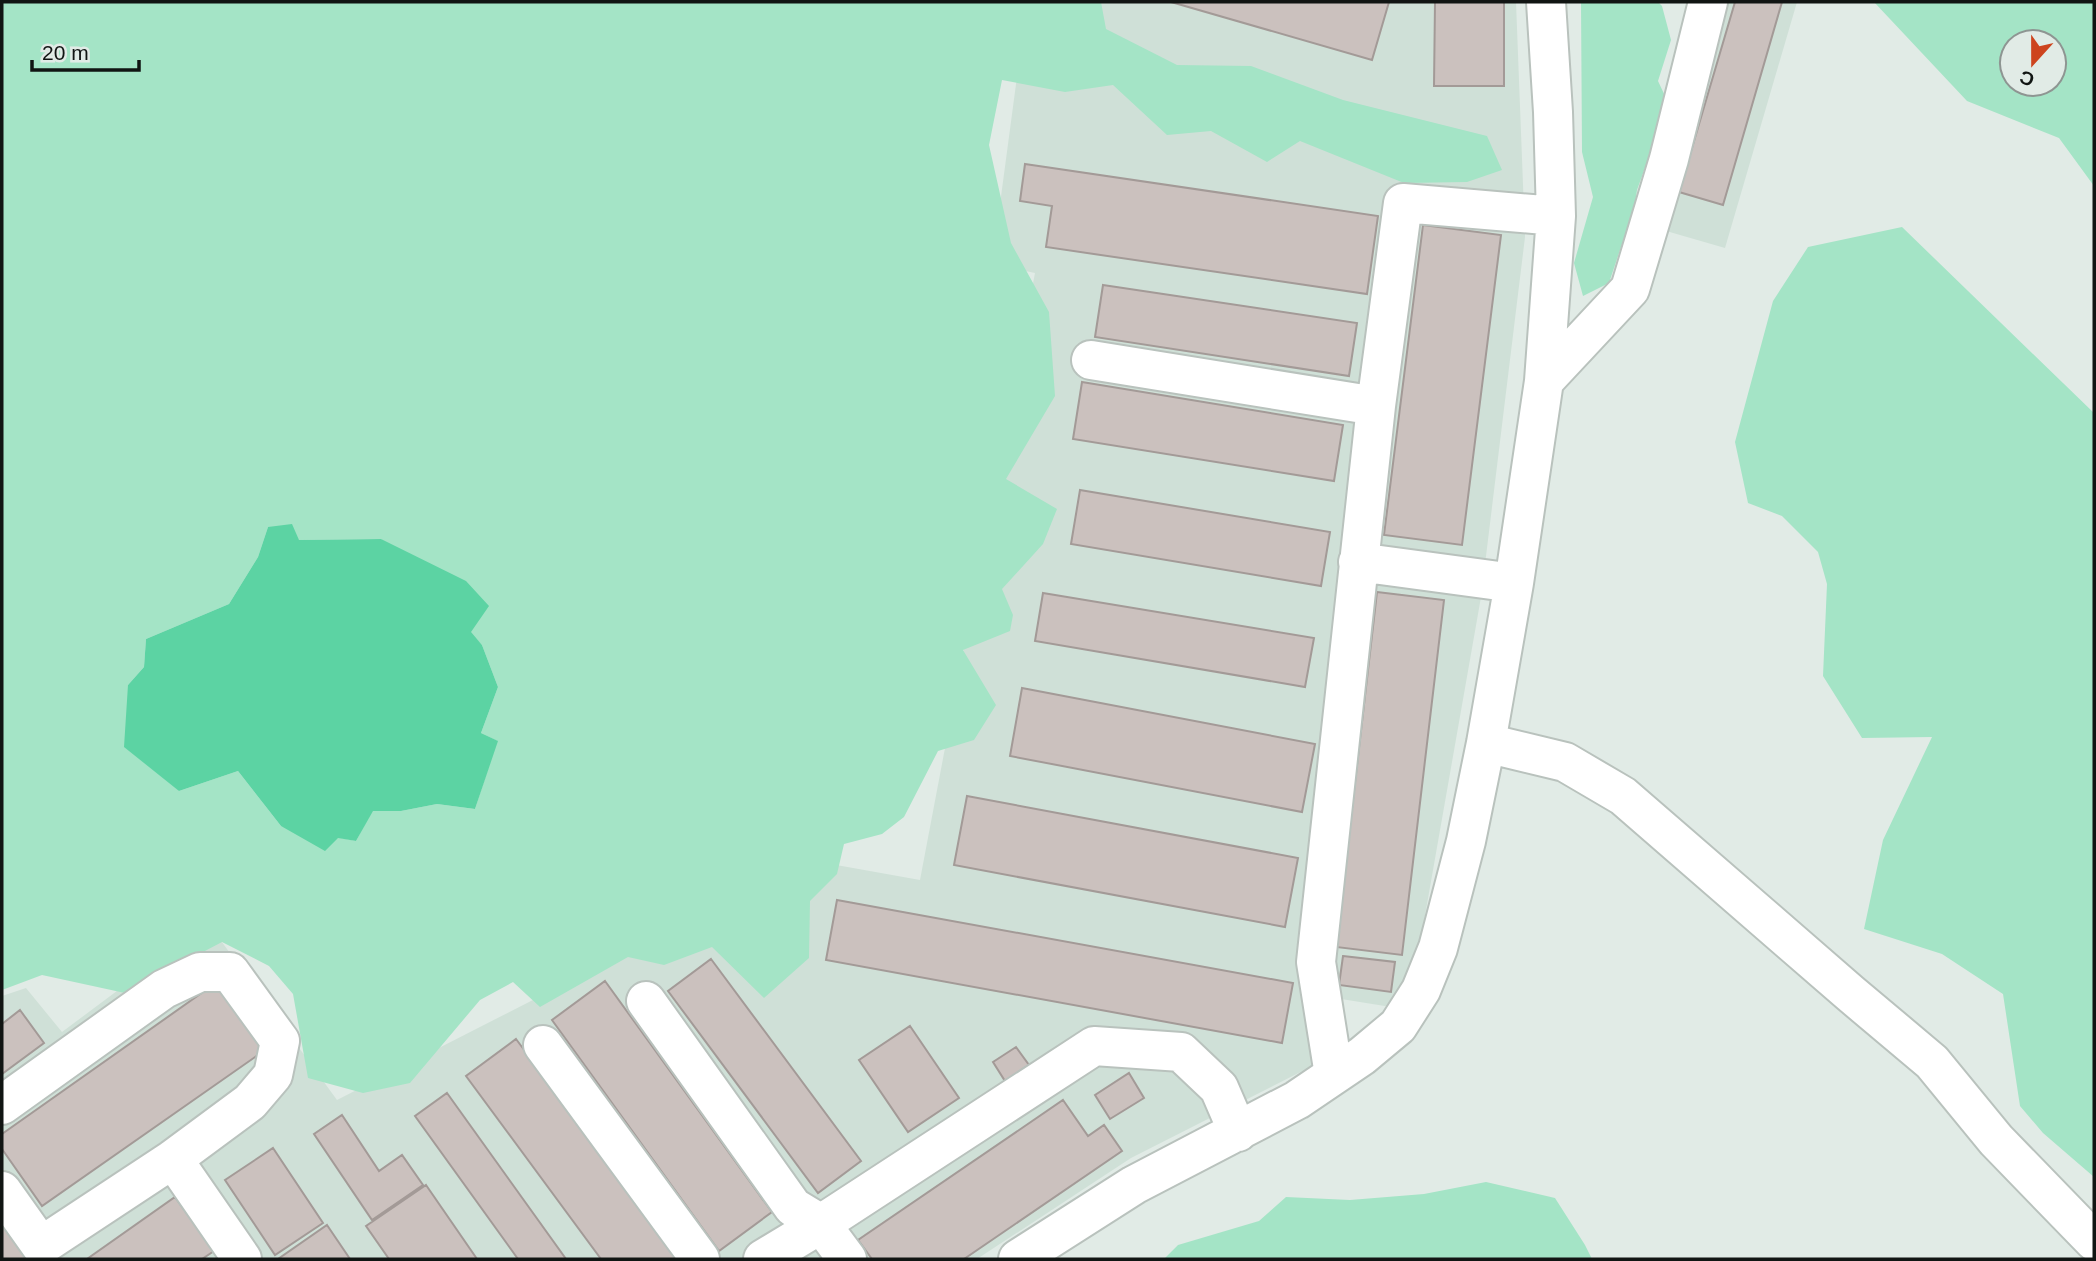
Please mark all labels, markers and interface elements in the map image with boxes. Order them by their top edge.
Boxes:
scale bar [32,28,138,72]
north arrow [1998,28,2068,98]
text: 20 m [42,41,89,64]
text: С [2017,66,2037,91]

